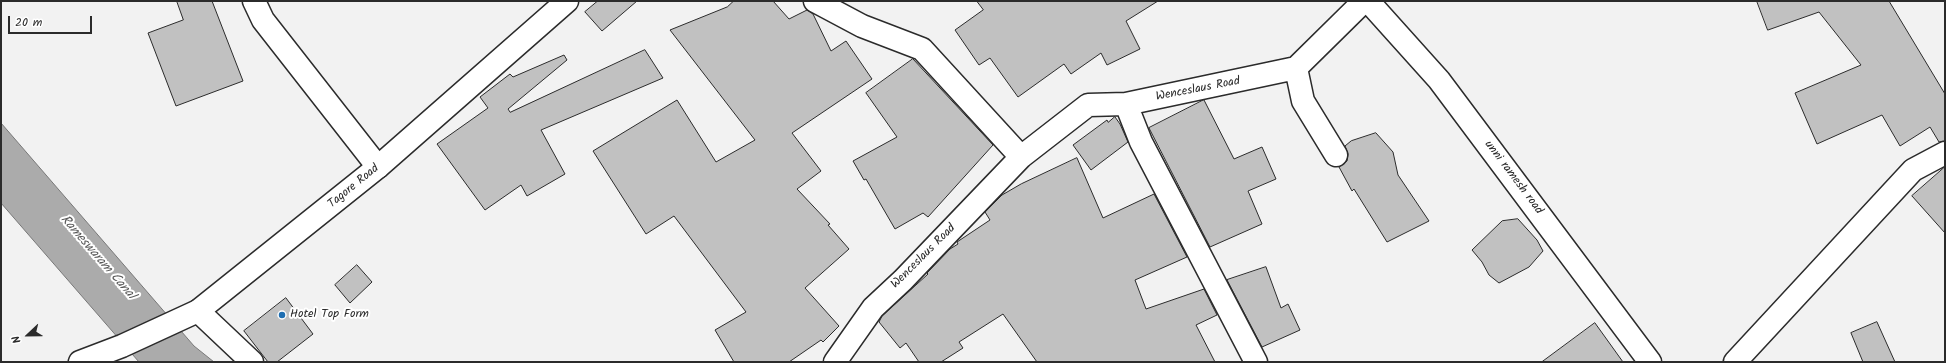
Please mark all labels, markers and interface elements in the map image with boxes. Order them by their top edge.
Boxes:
scale bar [10,8,94,34]
text: 20 m [15,13,42,32]
street label: Wenceslaus Road [1155,75,1241,105]
street label: unni ramesh road [1481,138,1545,218]
street label: Tagore Road [326,162,382,212]
water label: Rameswaram Canal [56,213,138,303]
street label: Wenceslaus Road [889,222,959,292]
place label: Hotel Top Form [290,308,369,322]
marker: Hotel Top Form [277,310,287,320]
north arrow [8,315,48,355]
text: N [7,333,27,346]

